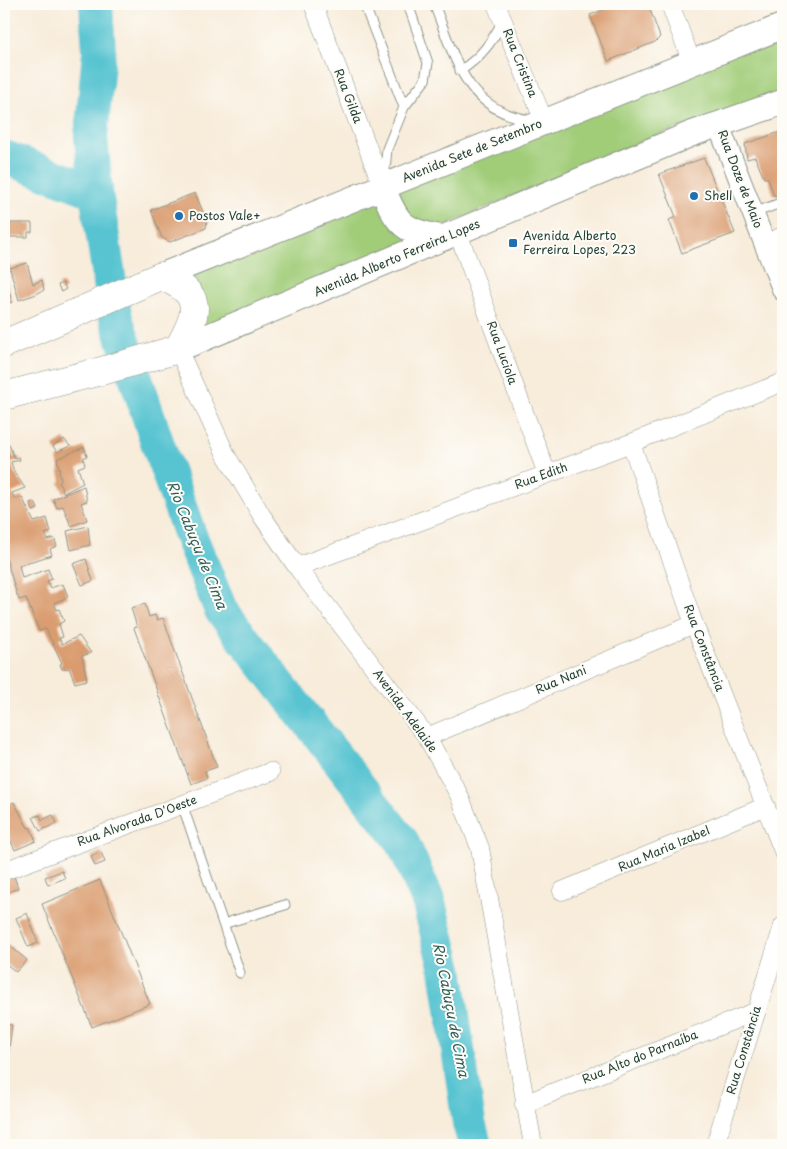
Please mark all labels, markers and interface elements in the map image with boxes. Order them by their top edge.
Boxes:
street label: Rua Cristina [499,26,543,100]
street label: Rua Gilda [330,66,368,126]
street label: Avenida Sete de Setembro [399,114,545,186]
street label: Rua Doze de Maio [714,127,768,231]
place label: Shell [704,186,732,204]
marker: Shell [688,190,700,202]
place label: Postos Vale+ [189,206,261,224]
marker: Postos Vale+ [173,210,185,222]
street label: Avenida Alberto Ferreira Lopes [311,214,483,300]
place label: Avenida Alberto Ferreira Lopes, 223 [523,226,636,258]
marker: Avenida Alberto Ferreira Lopes, 223 [507,237,519,249]
street label: Rua Luciola [483,318,523,387]
street label: Rua Edith [512,457,570,493]
water label: Rio Cabuçu de Cima [162,478,233,613]
street label: Rua Constância [680,601,730,694]
street label: Rua Nani [532,660,589,698]
street label: Avenida Adelaide [369,665,442,756]
street label: Rua Alvorada D'Oeste [74,790,199,850]
street label: Rua Maria Izabel [615,821,712,876]
water label: Rio Cabuçu de Cima [428,941,475,1080]
street label: Rua Constância [721,1002,765,1096]
street label: Rua Alto do Parnaíba [579,1024,701,1088]

